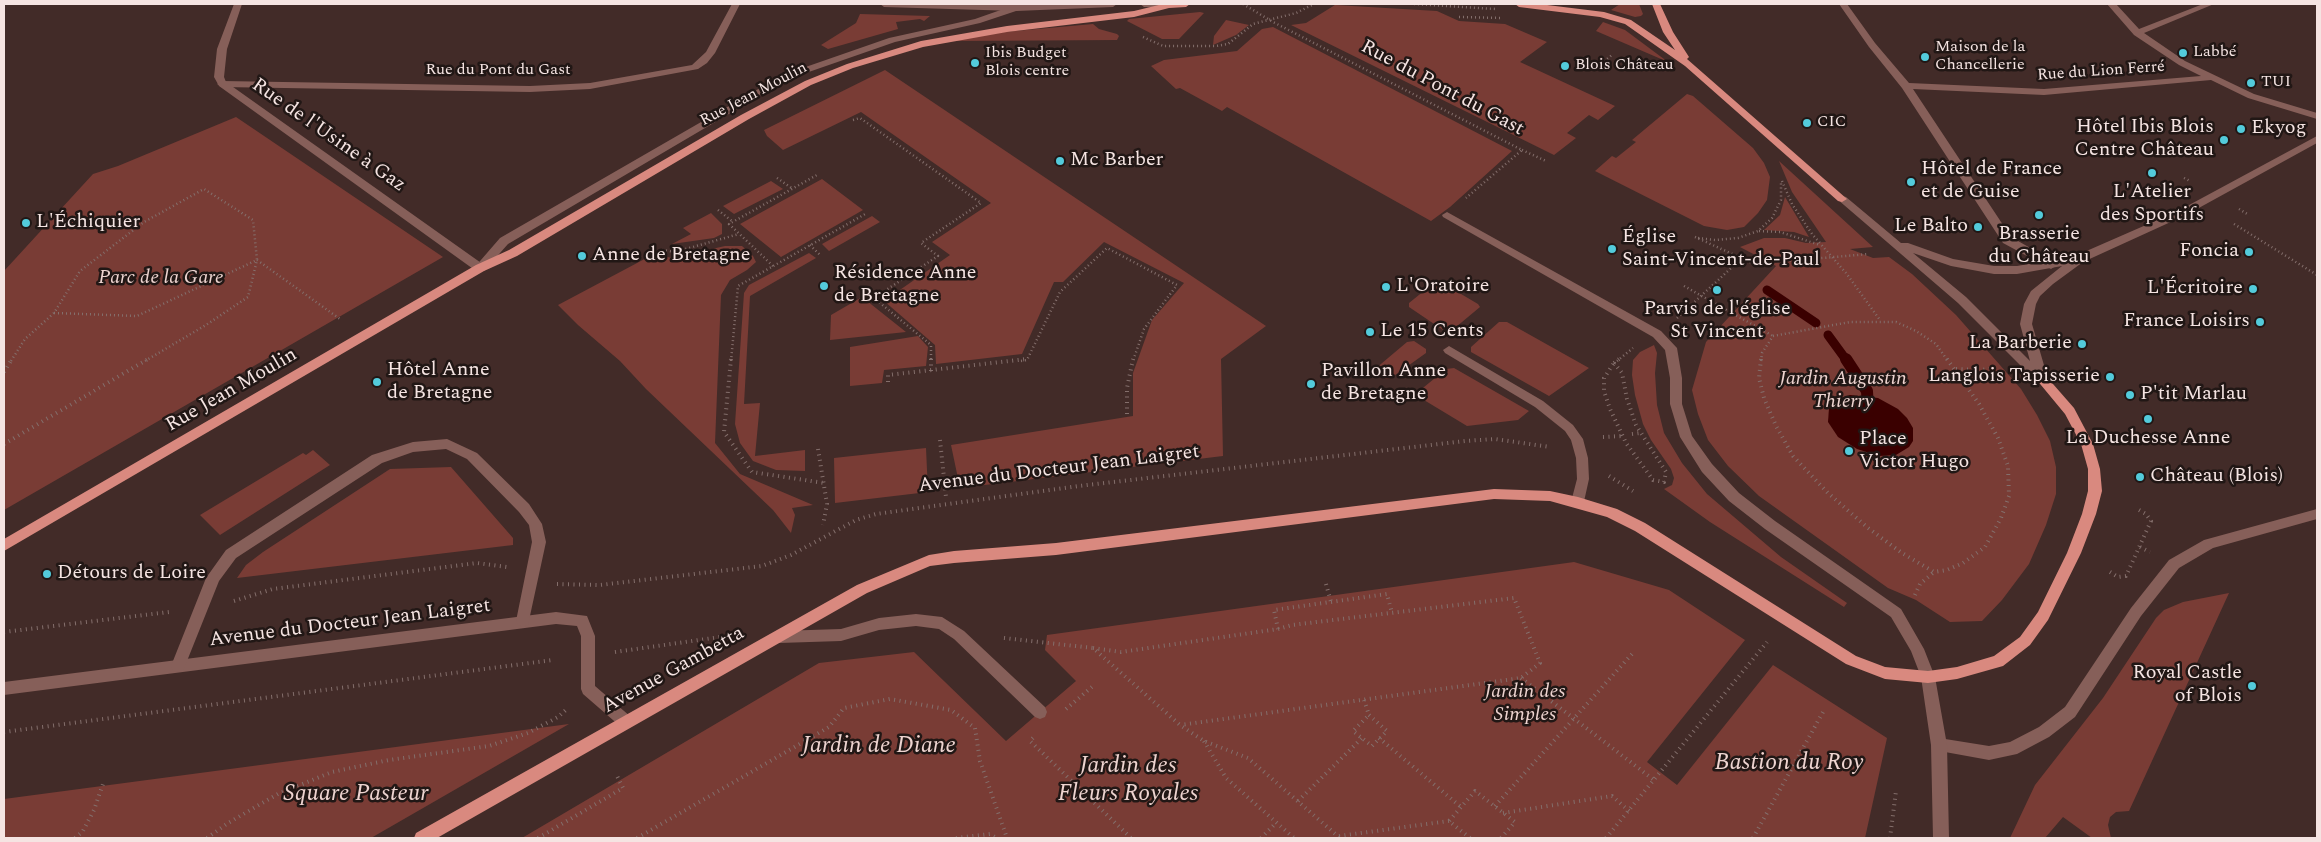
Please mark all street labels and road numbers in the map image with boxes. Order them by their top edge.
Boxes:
street label: Rue du Pont du Gast [1356,36,1528,142]
street label: Rue du Lion Ferré [2037,58,2165,86]
street label: Rue Jean Moulin [697,59,811,131]
street label: Rue du Pont du Gast [425,61,571,81]
street label: Rue de l'Usine à Gaz [246,74,410,198]
street label: Rue Jean Moulin [162,344,302,438]
street label: Avenue du Docteur Jean Laigret [917,441,1201,499]
street label: Avenue du Docteur Jean Laigret [208,595,492,653]
street label: Avenue Gambetta [599,622,749,720]

